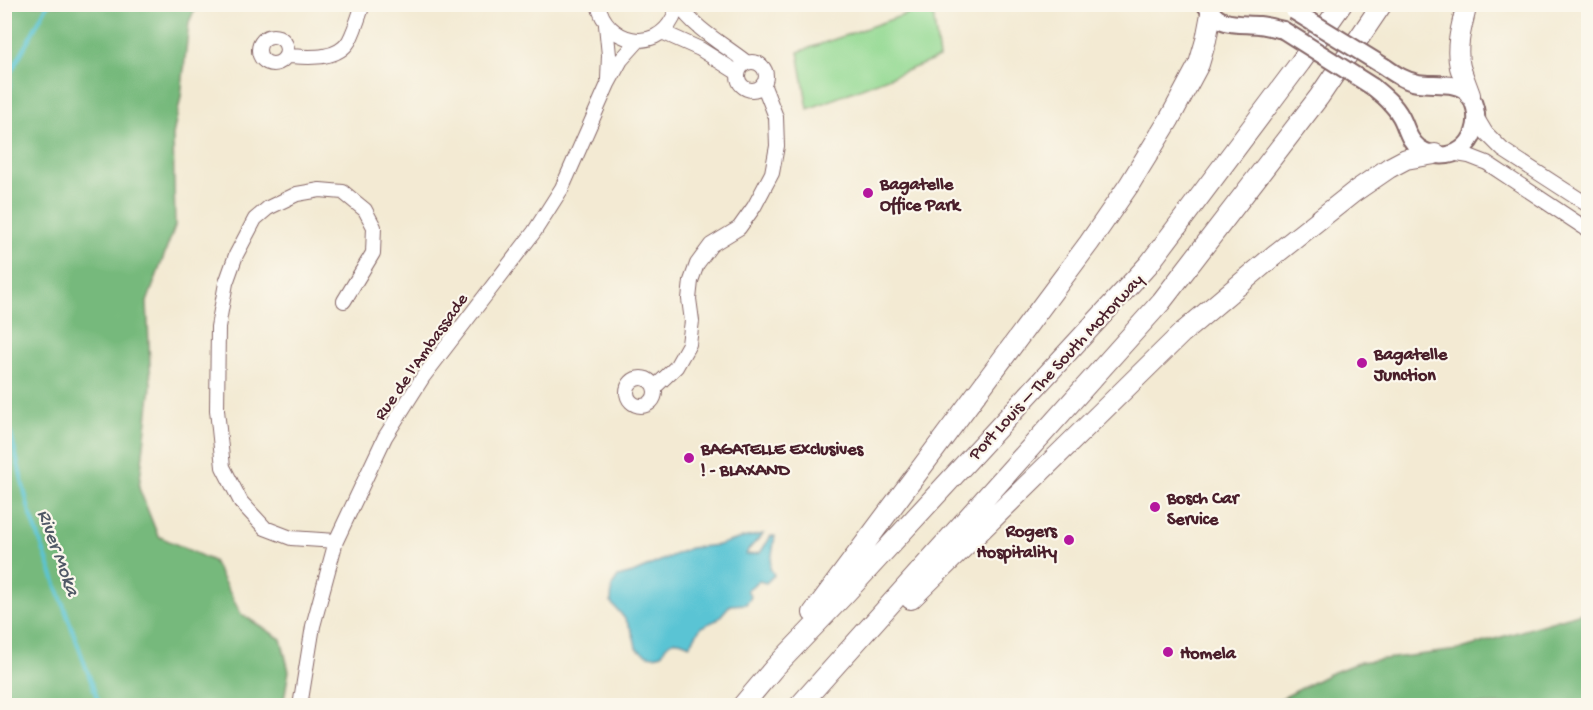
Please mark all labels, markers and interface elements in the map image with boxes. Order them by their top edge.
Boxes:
place label: Bagatelle Office Park [879,175,962,217]
marker: Bagatelle Office Park [861,186,875,200]
street label: Port Louis – The South Motorway [964,270,1149,466]
street label: Rue de l'Ambassade [370,289,474,425]
place label: Bagatelle Junction [1373,345,1448,387]
marker: Bagatelle Junction [1355,356,1369,370]
place label: BAGATELLE Exclusives ! - BLAXAND [700,440,865,482]
marker: BAGATELLE Exclusives ! - BLAXAND [682,451,696,465]
place label: Bosch Car Service [1166,489,1241,531]
marker: Bosch Car Service [1148,500,1162,514]
water label: River Moka [31,507,84,601]
place label: Rogers Hospitality [977,522,1058,564]
marker: Rogers Hospitality [1062,533,1076,547]
place label: Homela [1180,644,1237,665]
marker: Homela [1161,645,1175,659]

